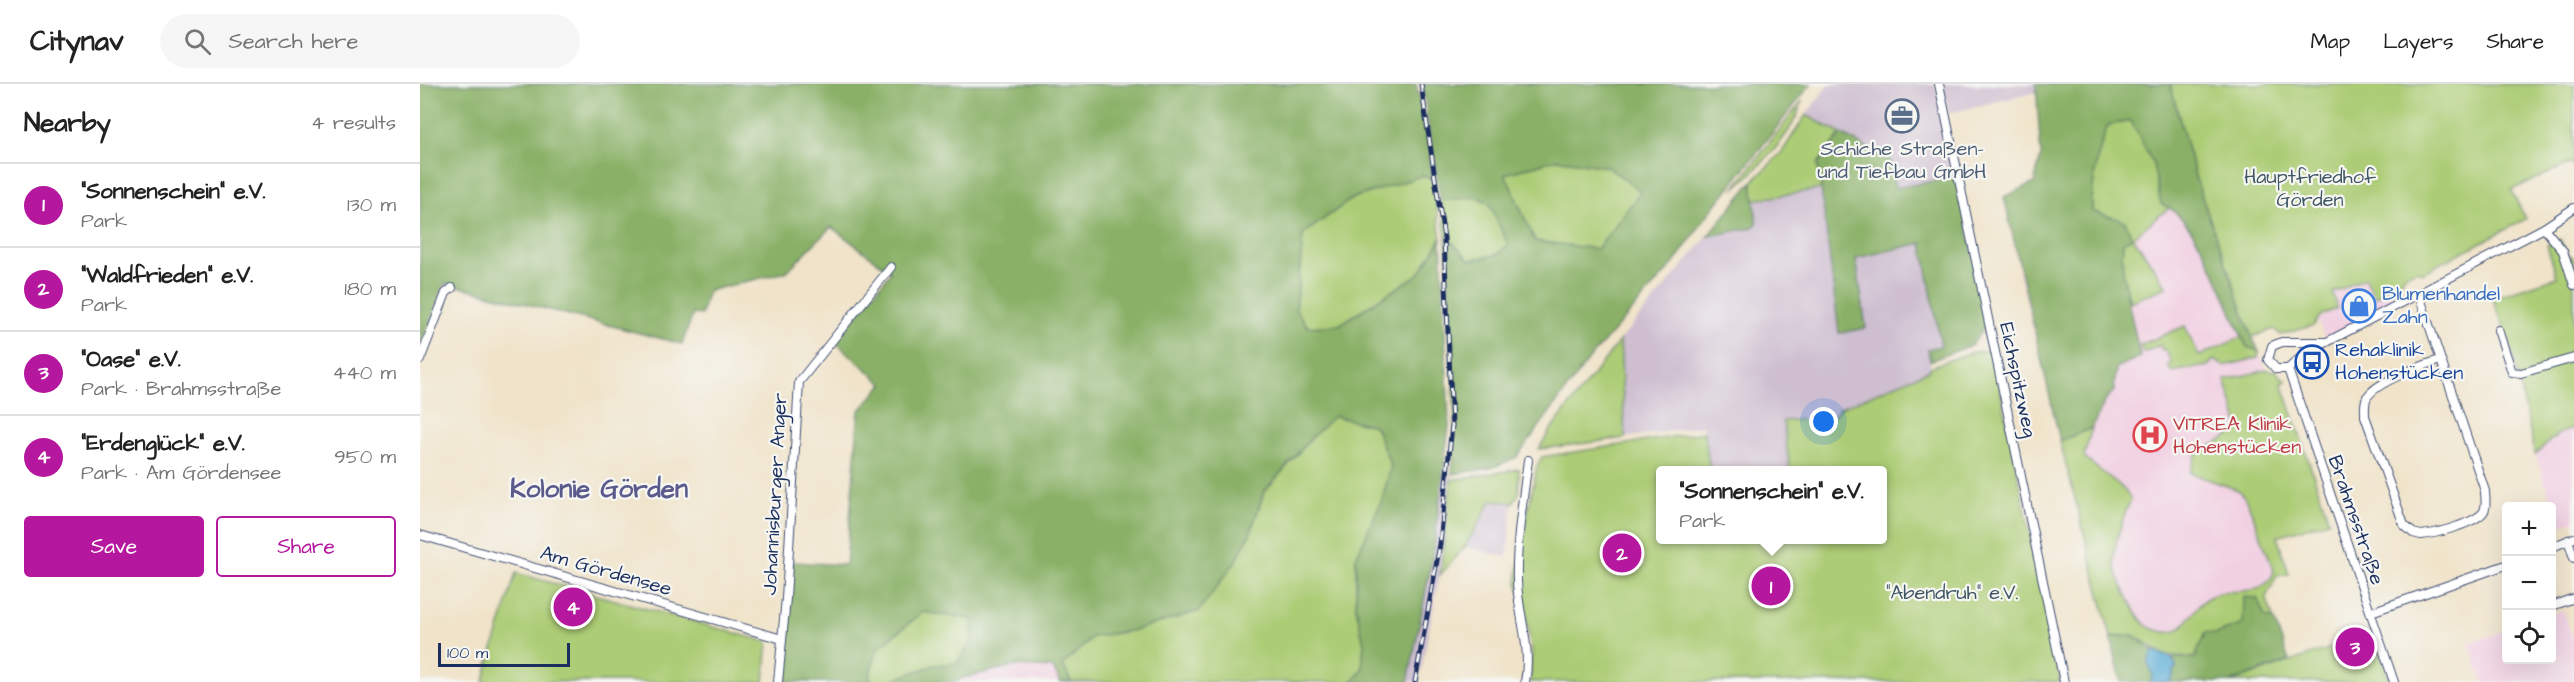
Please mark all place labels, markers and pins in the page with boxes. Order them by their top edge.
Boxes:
office icon: Schiche Straßen- und Tiefbau GmbH [1884,98,1920,134]
place label: Schiche Straßen- und Tiefbau GmbH [1818,135,1986,186]
place label: Blumenhandel Zahn [2382,280,2500,331]
shop icon: Blumenhandel Zahn [2341,288,2377,324]
place label: Rehaklinik Hohenstücken [2335,336,2463,387]
bus stop icon: Rehaklinik Hohenstücken [2294,344,2330,380]
place label: VITREA Klinik Hohenstücken [2173,410,2301,461]
hospital icon: VITREA Klinik Hohenstücken [2132,417,2168,453]
pin: 2 [1602,530,1642,576]
pin: 1 [1752,564,1790,608]
pin: 4 [554,584,592,630]
pin: 3 [2336,624,2374,670]

